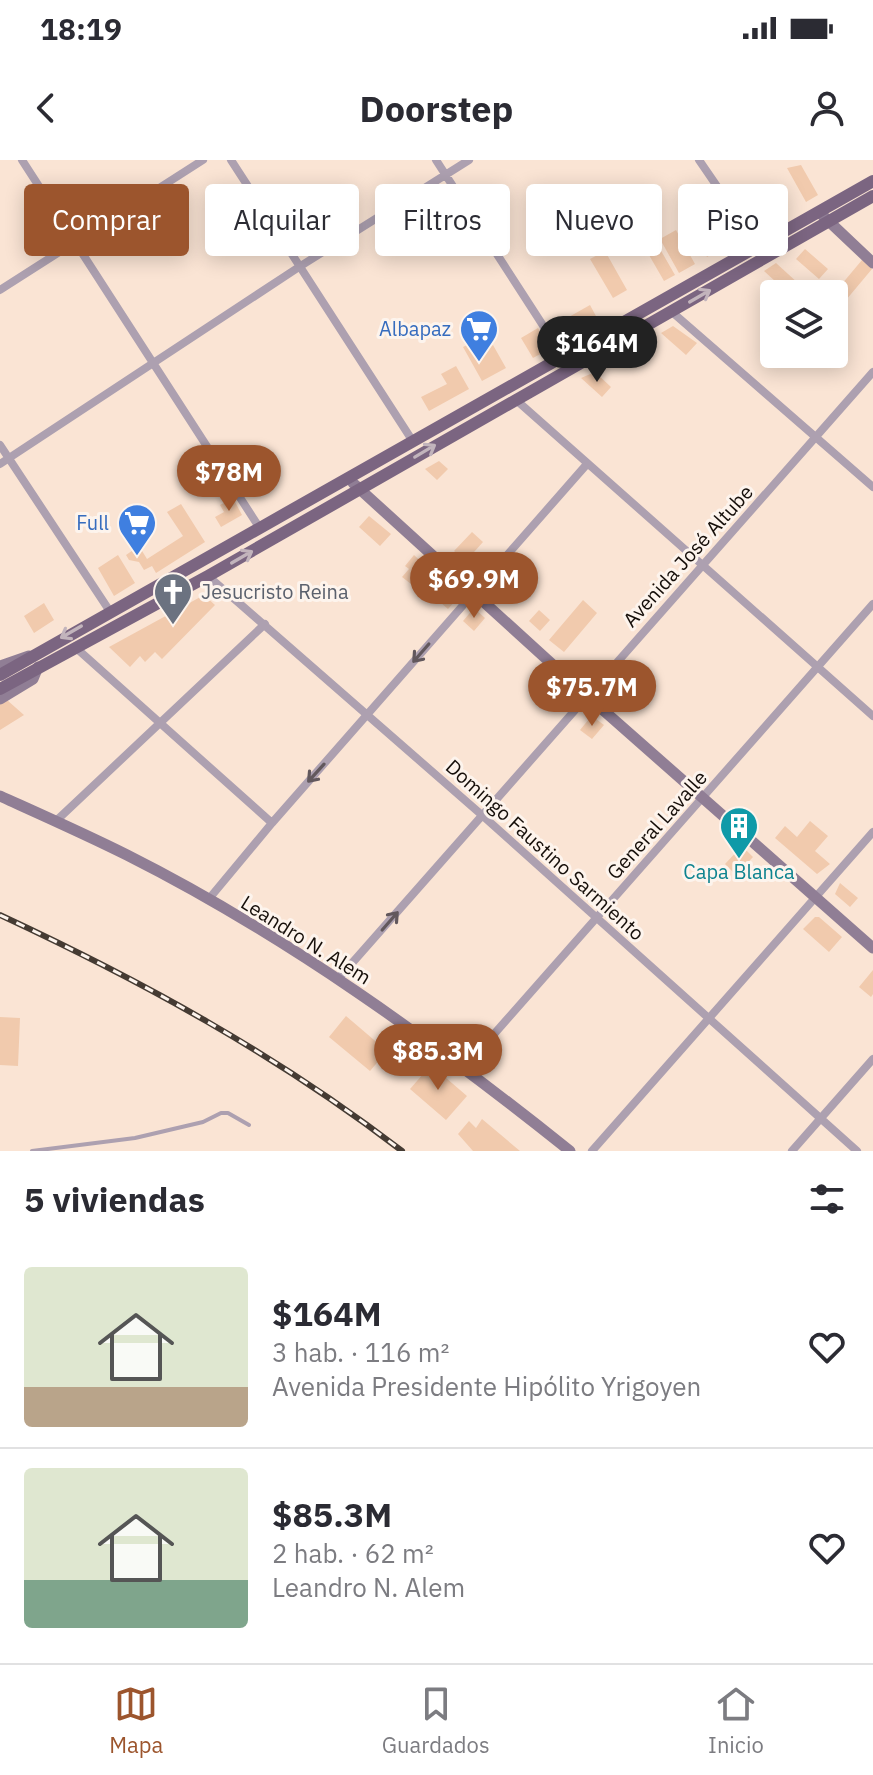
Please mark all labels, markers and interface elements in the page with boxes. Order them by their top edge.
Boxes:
text: 18:19 [40,9,122,48]
text: Doorstep [360,85,513,132]
icon: back [24,86,68,130]
icon: person [805,86,849,130]
chip: Comprar [24,184,189,256]
chip: Alquilar [205,184,359,256]
chip: Filtros [375,184,510,256]
chip: Nuevo [526,184,662,256]
chip: Piso [678,184,788,256]
map controls [760,280,848,368]
button: layers [760,280,848,368]
one-way arrow [688,288,711,304]
supermarket icon: Albapaz [458,308,500,363]
place label: Albapaz [379,315,451,342]
pin: $164M [541,316,653,384]
text: $164M [555,325,639,359]
one-way arrow [413,443,436,459]
pin: $78M [182,445,276,513]
text: $78M [195,454,263,488]
street label: Avenida José Altube [617,479,759,632]
supermarket icon: Full [116,502,158,557]
place label: Full [76,509,109,536]
one-way arrow [230,549,253,565]
pin: $69.9M [409,552,539,620]
text: $69.9M [428,561,520,595]
church icon: Jesucristo Reina [152,571,194,626]
place label: Jesucristo Reina [201,578,349,605]
one-way arrow [60,624,83,640]
one-way arrow [413,642,431,662]
pin: $75.7M [527,660,657,728]
text: $75.7M [546,669,638,703]
street label: Domingo Faustino Sarmiento [440,753,650,946]
one-way arrow [308,762,326,782]
street label: General Lavalle [600,764,713,885]
building icon: Capa Blanca [718,805,760,860]
place label: Capa Blanca [683,858,795,885]
street label: Leandro N. Alem [236,889,376,990]
one-way arrow [380,911,398,931]
pin: $85.3M [373,1024,503,1092]
text: $85.3M [392,1033,484,1067]
text: 5 viviendas [24,1177,205,1221]
icon: filters [805,1177,849,1221]
text: $164M [272,1291,381,1335]
icon: home [88,1299,184,1395]
icon: heart [805,1325,849,1369]
text: 3 hab. · 116 m² [272,1335,449,1369]
text: Avenida Presidente Hipólito Yrigoyen [272,1369,701,1403]
text: $85.3M [272,1492,392,1536]
icon: home [88,1500,184,1596]
icon: heart [805,1526,849,1570]
text: 2 hab. · 62 m² [272,1536,434,1570]
text: Leandro N. Alem [272,1570,465,1604]
tab: Mapa [109,1682,163,1759]
tab: Guardados [382,1682,490,1759]
tab: Inicio [708,1682,764,1759]

